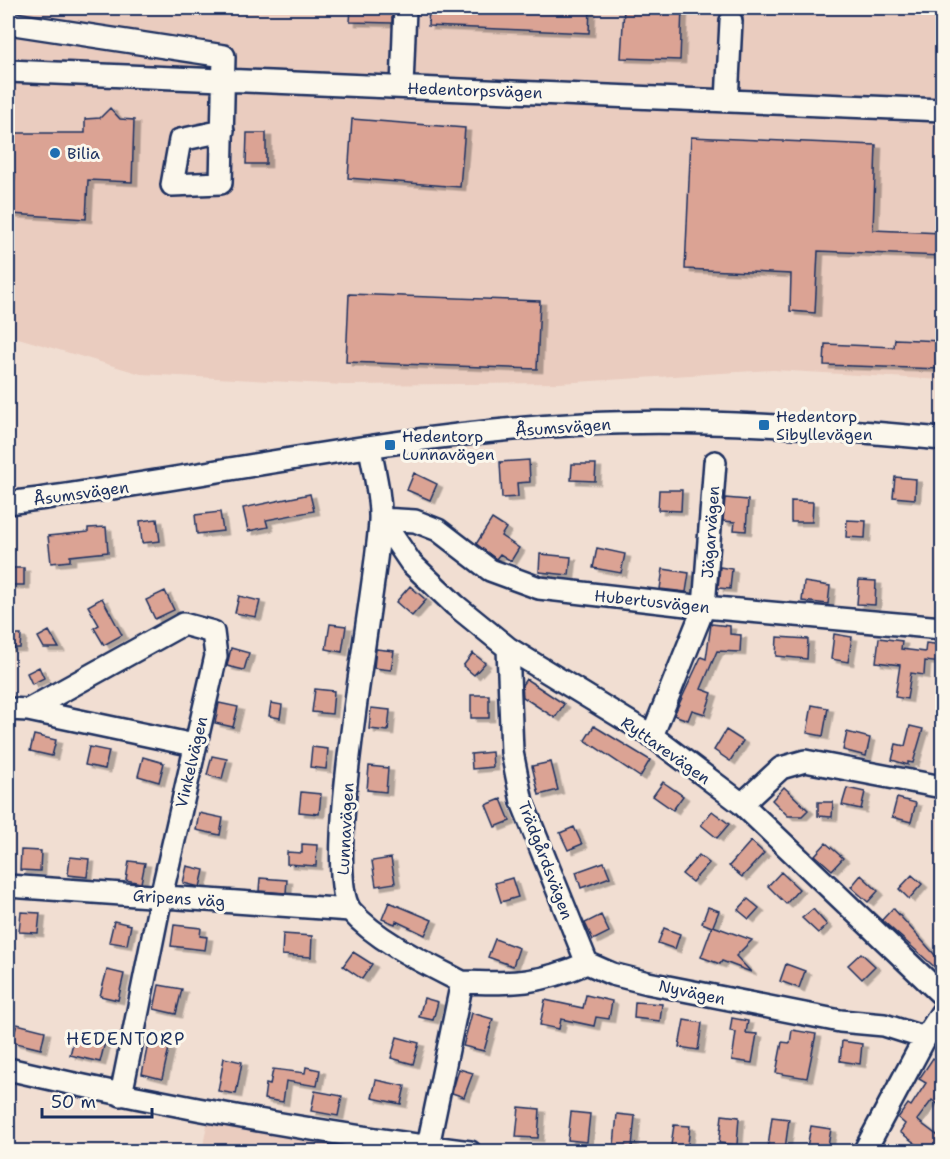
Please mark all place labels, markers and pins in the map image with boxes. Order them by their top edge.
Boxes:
place label: Bilia [67,143,100,164]
marker: Bilia [48,146,62,160]
place label: Hedentorp Sibyllevägen [776,406,873,445]
marker: Hedentorp Sibyllevägen [757,418,771,432]
place label: Hedentorp Lunnavägen [402,426,495,465]
marker: Hedentorp Lunnavägen [383,438,397,452]

